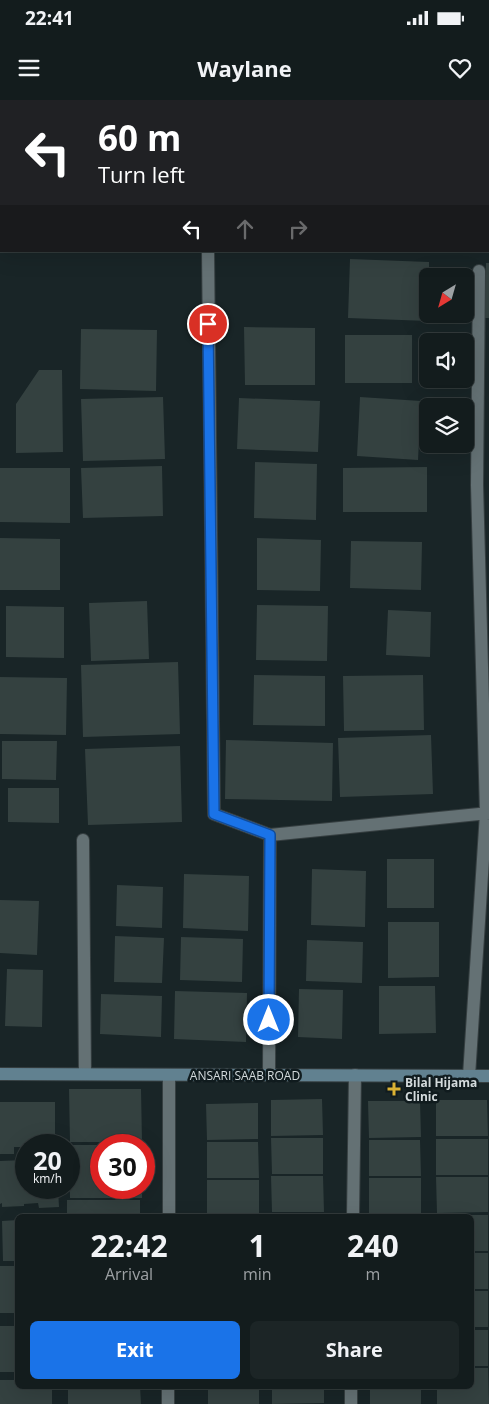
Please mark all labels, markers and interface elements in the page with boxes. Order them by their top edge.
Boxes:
text: 22:41 [25,5,74,31]
text: Waylane [197,53,292,83]
icon: menu [15,54,43,82]
icon: heart [446,54,474,82]
text: 60 m [98,114,181,161]
icon: left [15,120,80,185]
text: Turn left [98,159,185,189]
icon: left [178,215,206,243]
icon: ahead [231,215,259,243]
icon: right [284,215,312,243]
north arrow [419,268,474,322]
map controls [419,268,474,453]
pin [187,303,229,345]
icon: arrive [194,310,222,338]
button: sound [419,333,474,388]
button: layers [419,398,474,453]
position arrow [242,993,294,1045]
street label: ANSARI SAAB ROAD [190,1067,300,1084]
place label: Bilal Hijama Clinic [405,1074,477,1105]
marker: Bilal Hijama Clinic [387,1082,401,1096]
speed limit sign: 30 [90,1134,155,1199]
text: 20 [33,1143,62,1177]
text: km/h [33,1170,62,1187]
text: 22:42 [90,1225,168,1266]
text: 1 [249,1225,266,1266]
text: 240 [347,1225,399,1266]
text: Arrival [105,1263,153,1285]
text: min [243,1263,272,1285]
text: m [365,1263,380,1285]
button: Exit [30,1321,240,1379]
button: Share [250,1321,459,1379]

